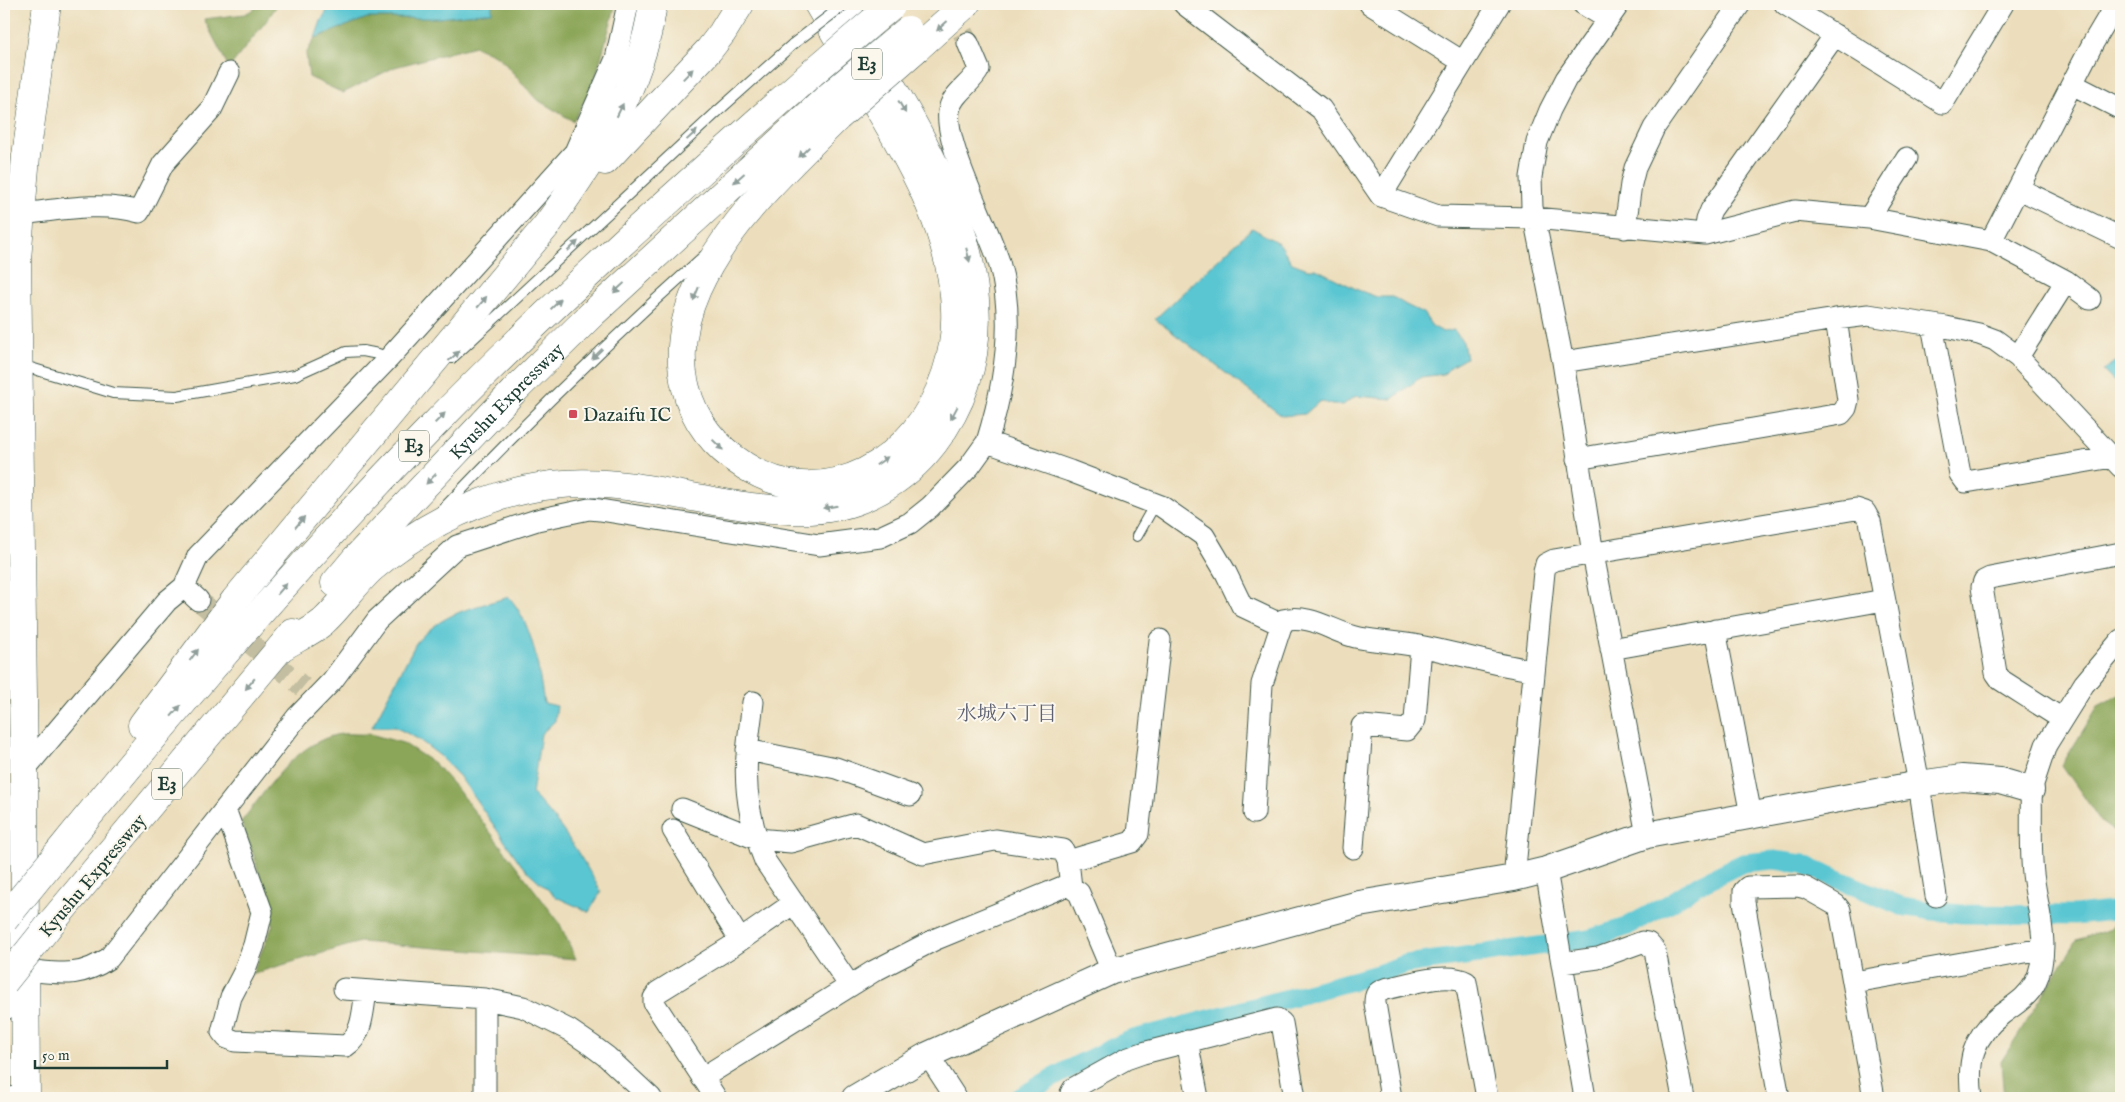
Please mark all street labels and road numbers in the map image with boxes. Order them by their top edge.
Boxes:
road number: E3 [852,49,882,80]
street label: Kyushu Expressway [445,338,570,466]
road number: E3 [399,431,429,462]
road number: E3 [152,769,182,800]
street label: Kyushu Expressway [35,809,153,943]

